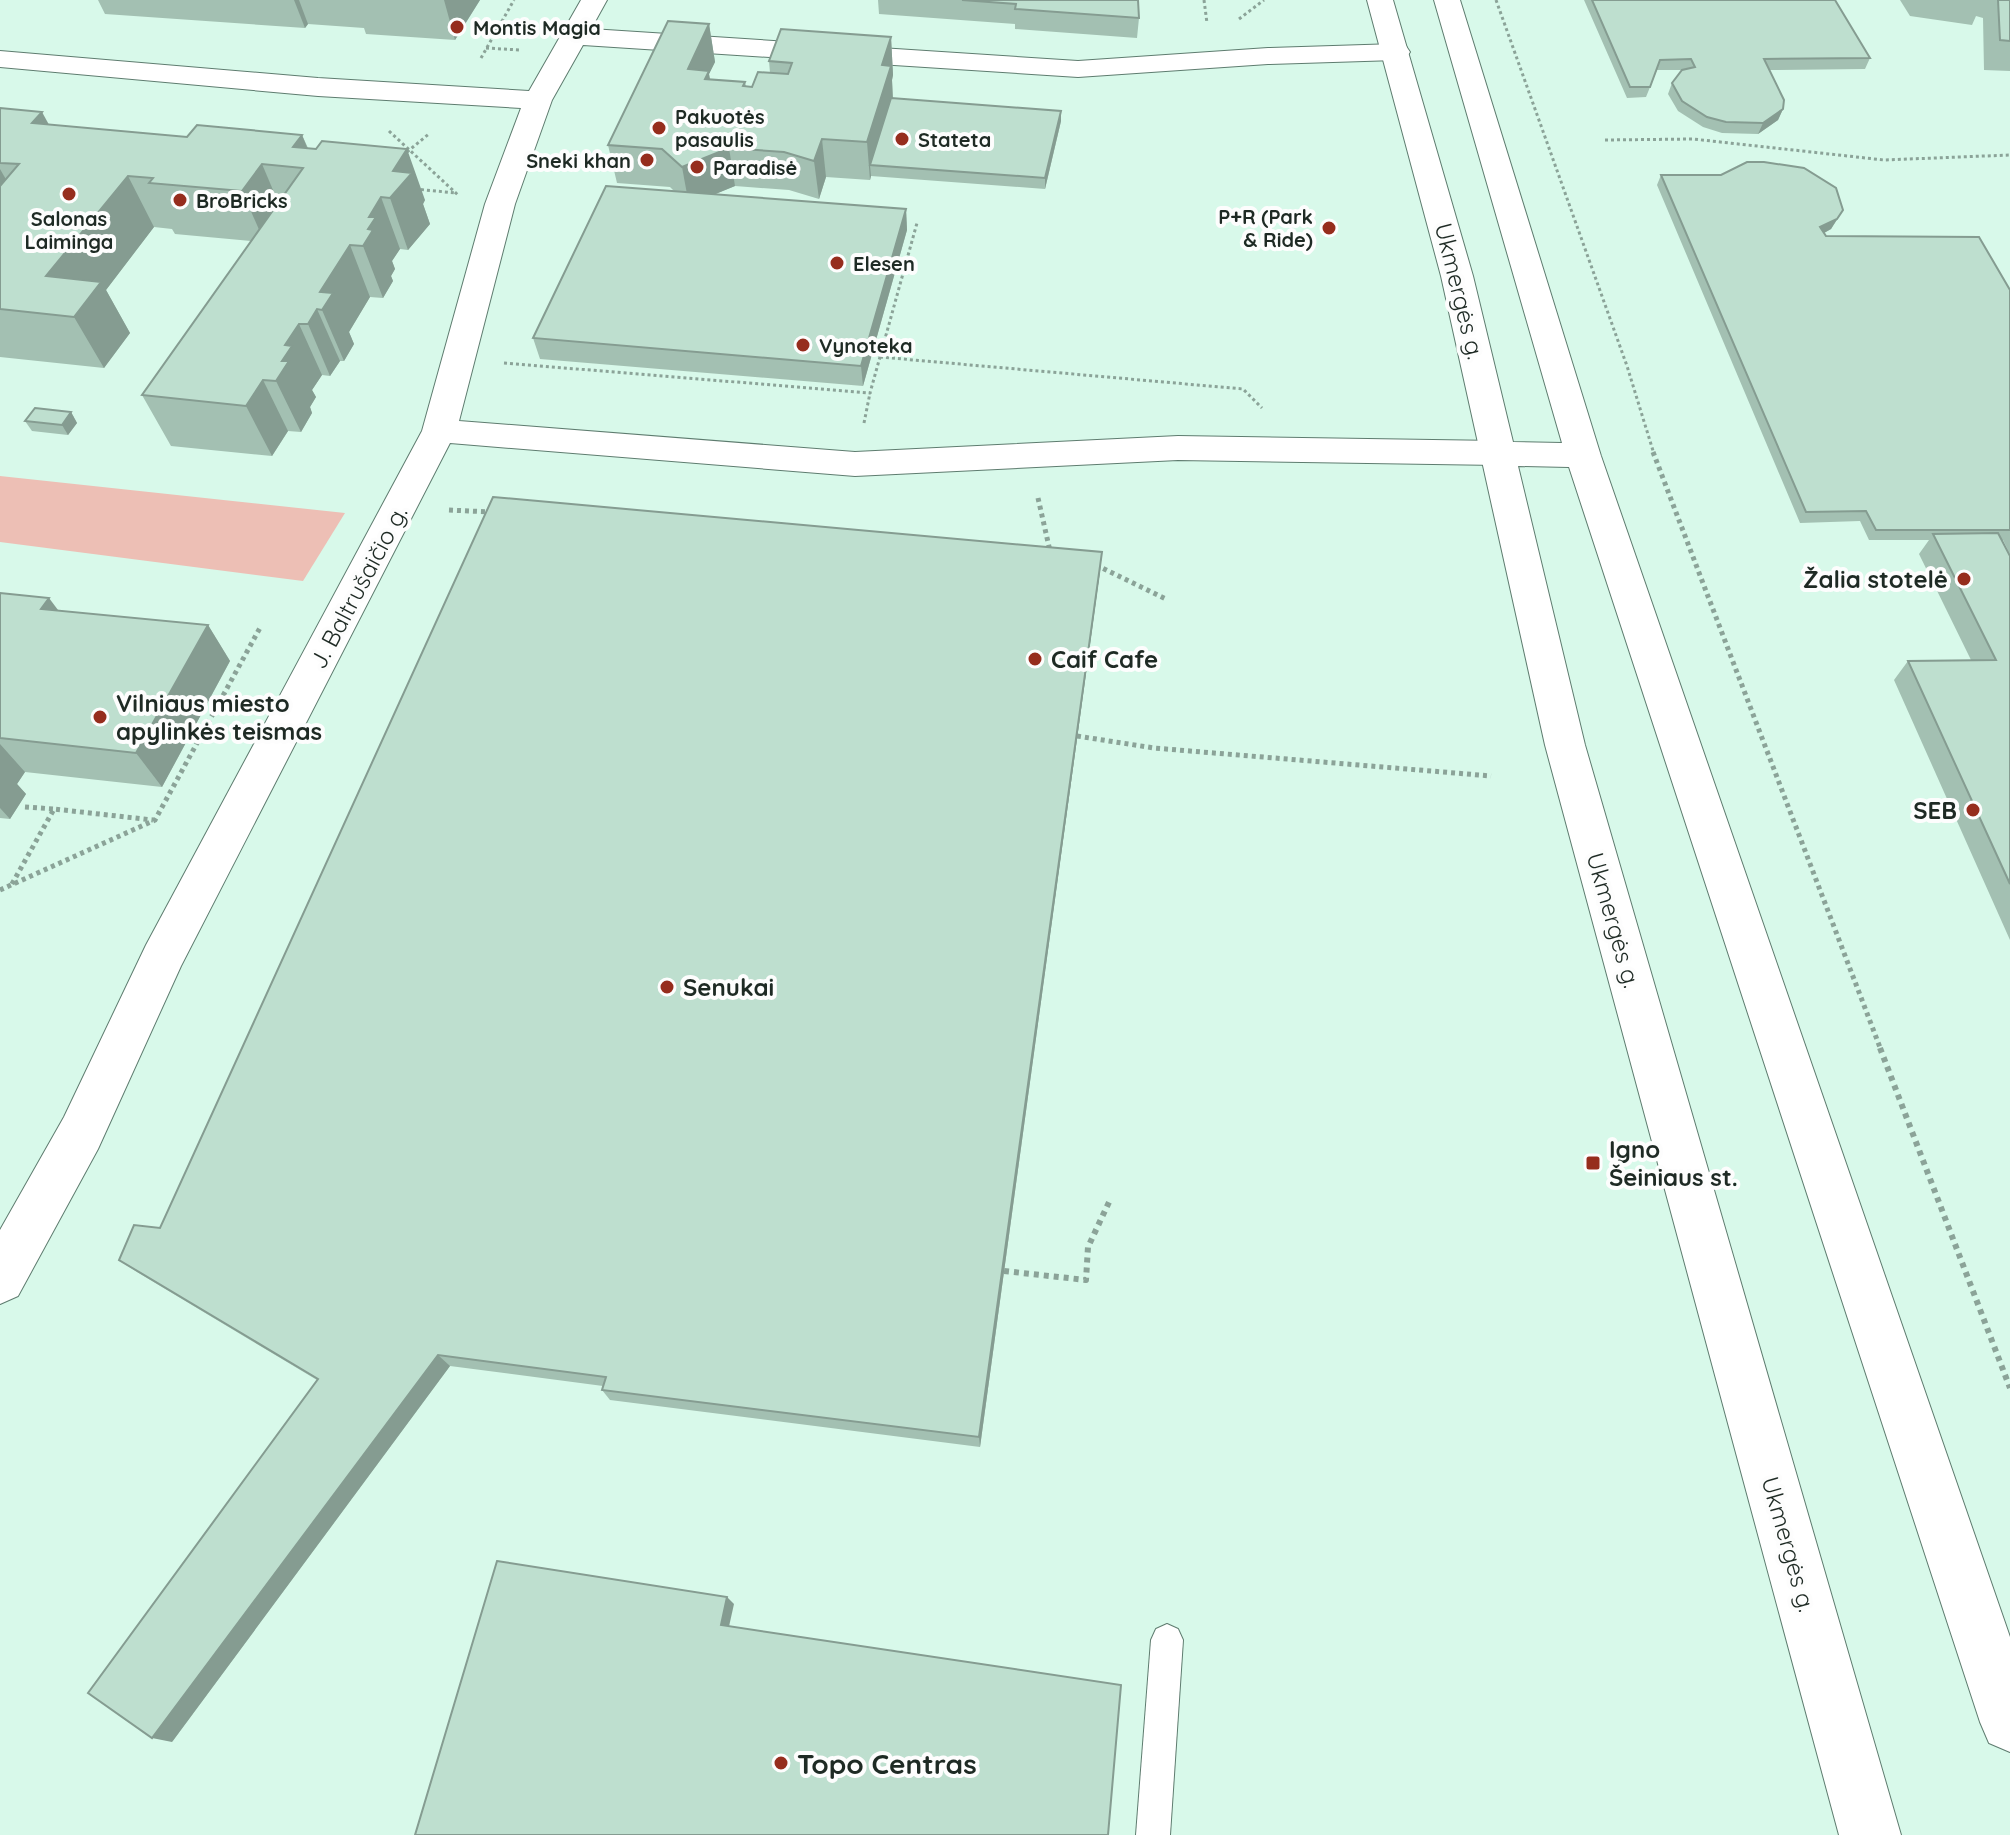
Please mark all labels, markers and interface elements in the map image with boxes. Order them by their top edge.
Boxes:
place label: Montis Magia [473,15,601,40]
marker: Montis Magia [448,18,466,36]
place label: Pakuotės pasaulis [675,104,765,152]
marker: Pakuotės pasaulis [650,119,668,137]
place label: Stateta [918,127,991,152]
marker: Stateta [893,130,911,148]
place label: Sneki khan [526,148,631,173]
marker: Sneki khan [638,151,656,169]
place label: Paradisė [713,155,797,180]
marker: Paradisė [688,158,706,176]
marker: Salonas Laiminga [60,185,78,203]
place label: BroBricks [196,188,288,213]
marker: BroBricks [171,191,189,209]
place label: P+R (Park & Ride) [1218,204,1313,252]
place label: Salonas Laiminga [25,206,113,254]
marker: P+R (Park & Ride) [1320,219,1338,237]
street label: Ukmergės g. [1429,220,1491,362]
place label: Elesen [853,251,915,276]
marker: Elesen [828,254,846,272]
place label: Vynoteka [819,333,912,358]
marker: Vynoteka [794,336,812,354]
street label: J. Baltrušaičio g. [302,500,414,674]
place label: Žalia stotelė [1803,564,1948,594]
marker: Žalia stotelė [1955,570,1973,588]
place label: Caif Cafe [1051,644,1158,674]
marker: Caif Cafe [1026,650,1044,668]
place label: Vilniaus miesto apylinkės teismas [116,688,322,746]
marker: Vilniaus miesto apylinkės teismas [91,708,109,726]
place label: SEB [1913,795,1957,825]
marker: SEB [1964,801,1982,819]
street label: Ukmergės g. [1580,849,1648,991]
place label: Senukai [683,972,774,1002]
marker: Senukai [658,978,676,996]
place label: Igno Šeiniaus st. [1609,1134,1738,1192]
marker: Igno Šeiniaus st. [1584,1154,1602,1172]
street label: Ukmergės g. [1755,1473,1823,1615]
place label: Topo Centras [797,1746,977,1781]
marker: Topo Centras [772,1754,790,1772]

